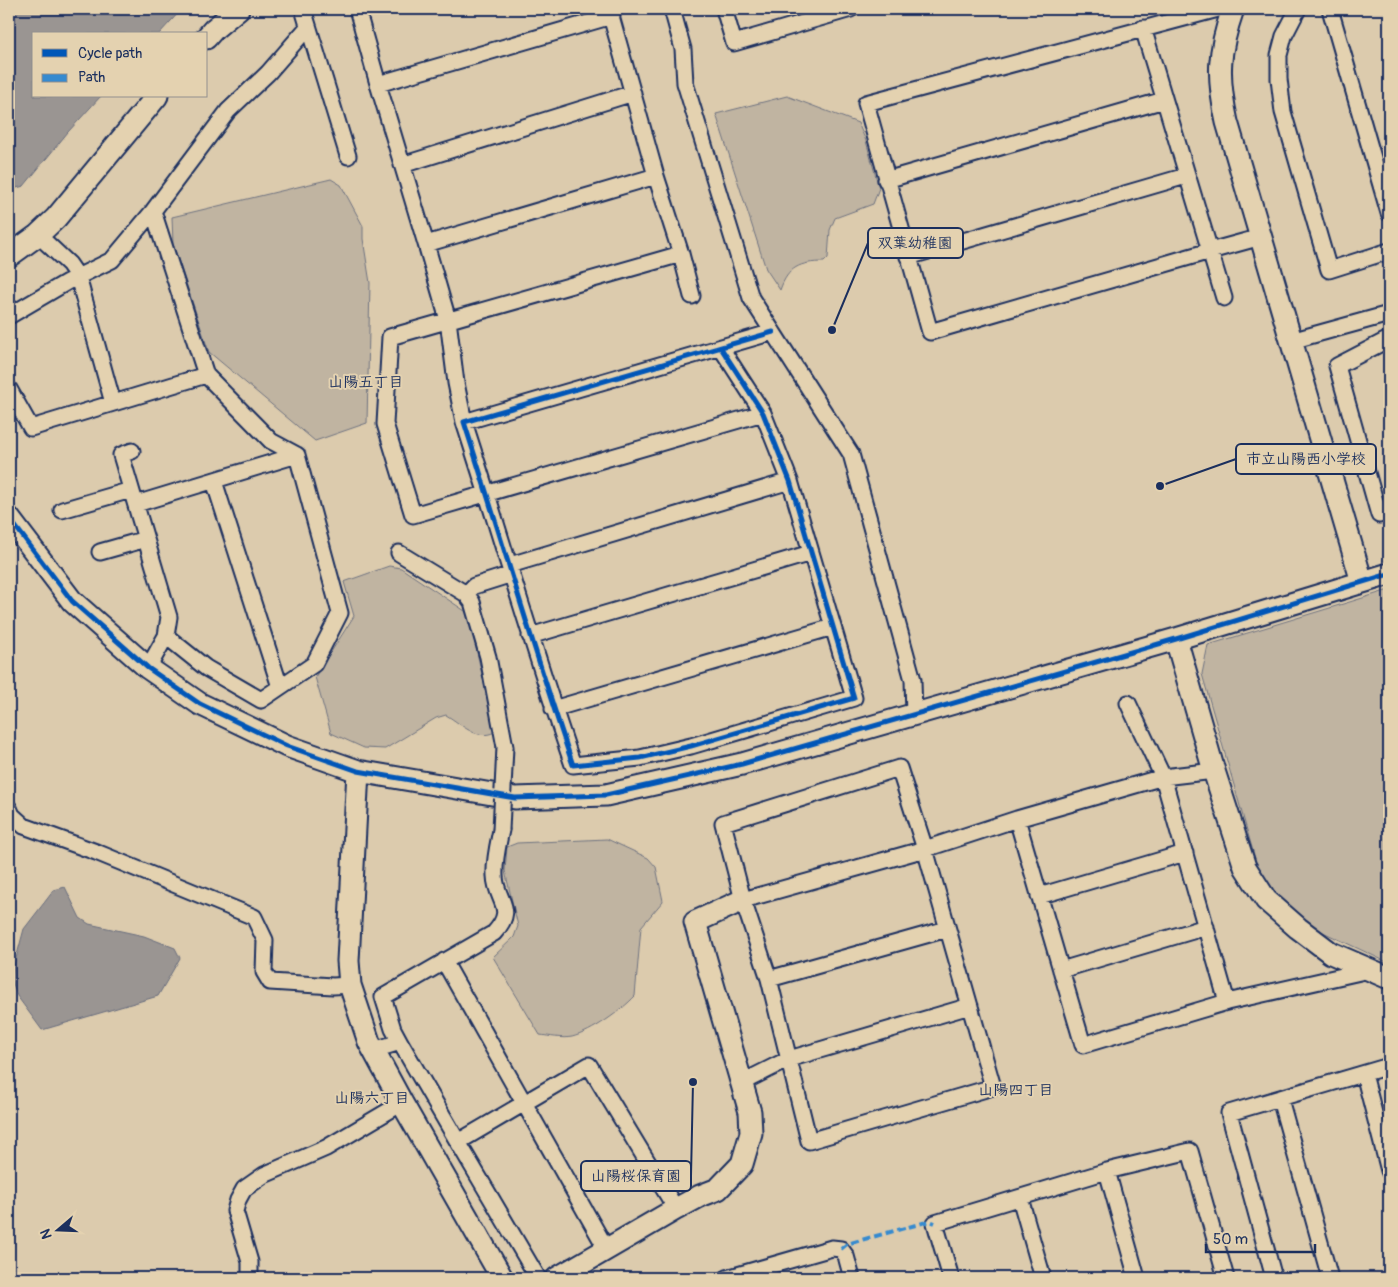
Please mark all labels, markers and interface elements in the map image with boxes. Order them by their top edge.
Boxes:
legend [32,32,208,98]
text: Cycle path [78,44,142,63]
text: Path [78,68,105,87]
callout: 双葉幼稚園 [868,228,963,258]
text: 双葉幼稚園 [877,234,953,253]
district label: 山陽五丁目 [328,373,404,392]
callout: 市立山陽西小学校 [1236,444,1376,474]
text: 市立山陽西小学校 [1246,450,1366,469]
district label: 山陽四丁目 [978,1081,1054,1100]
district label: 山陽六丁目 [334,1089,410,1108]
callout: 山陽桜保育園 [581,1161,691,1191]
text: 山陽桜保育園 [591,1167,681,1186]
north arrow [32,1204,82,1254]
scale bar [1206,1222,1314,1254]
text: N [37,1227,56,1241]
text: 50 m [1213,1230,1248,1249]

